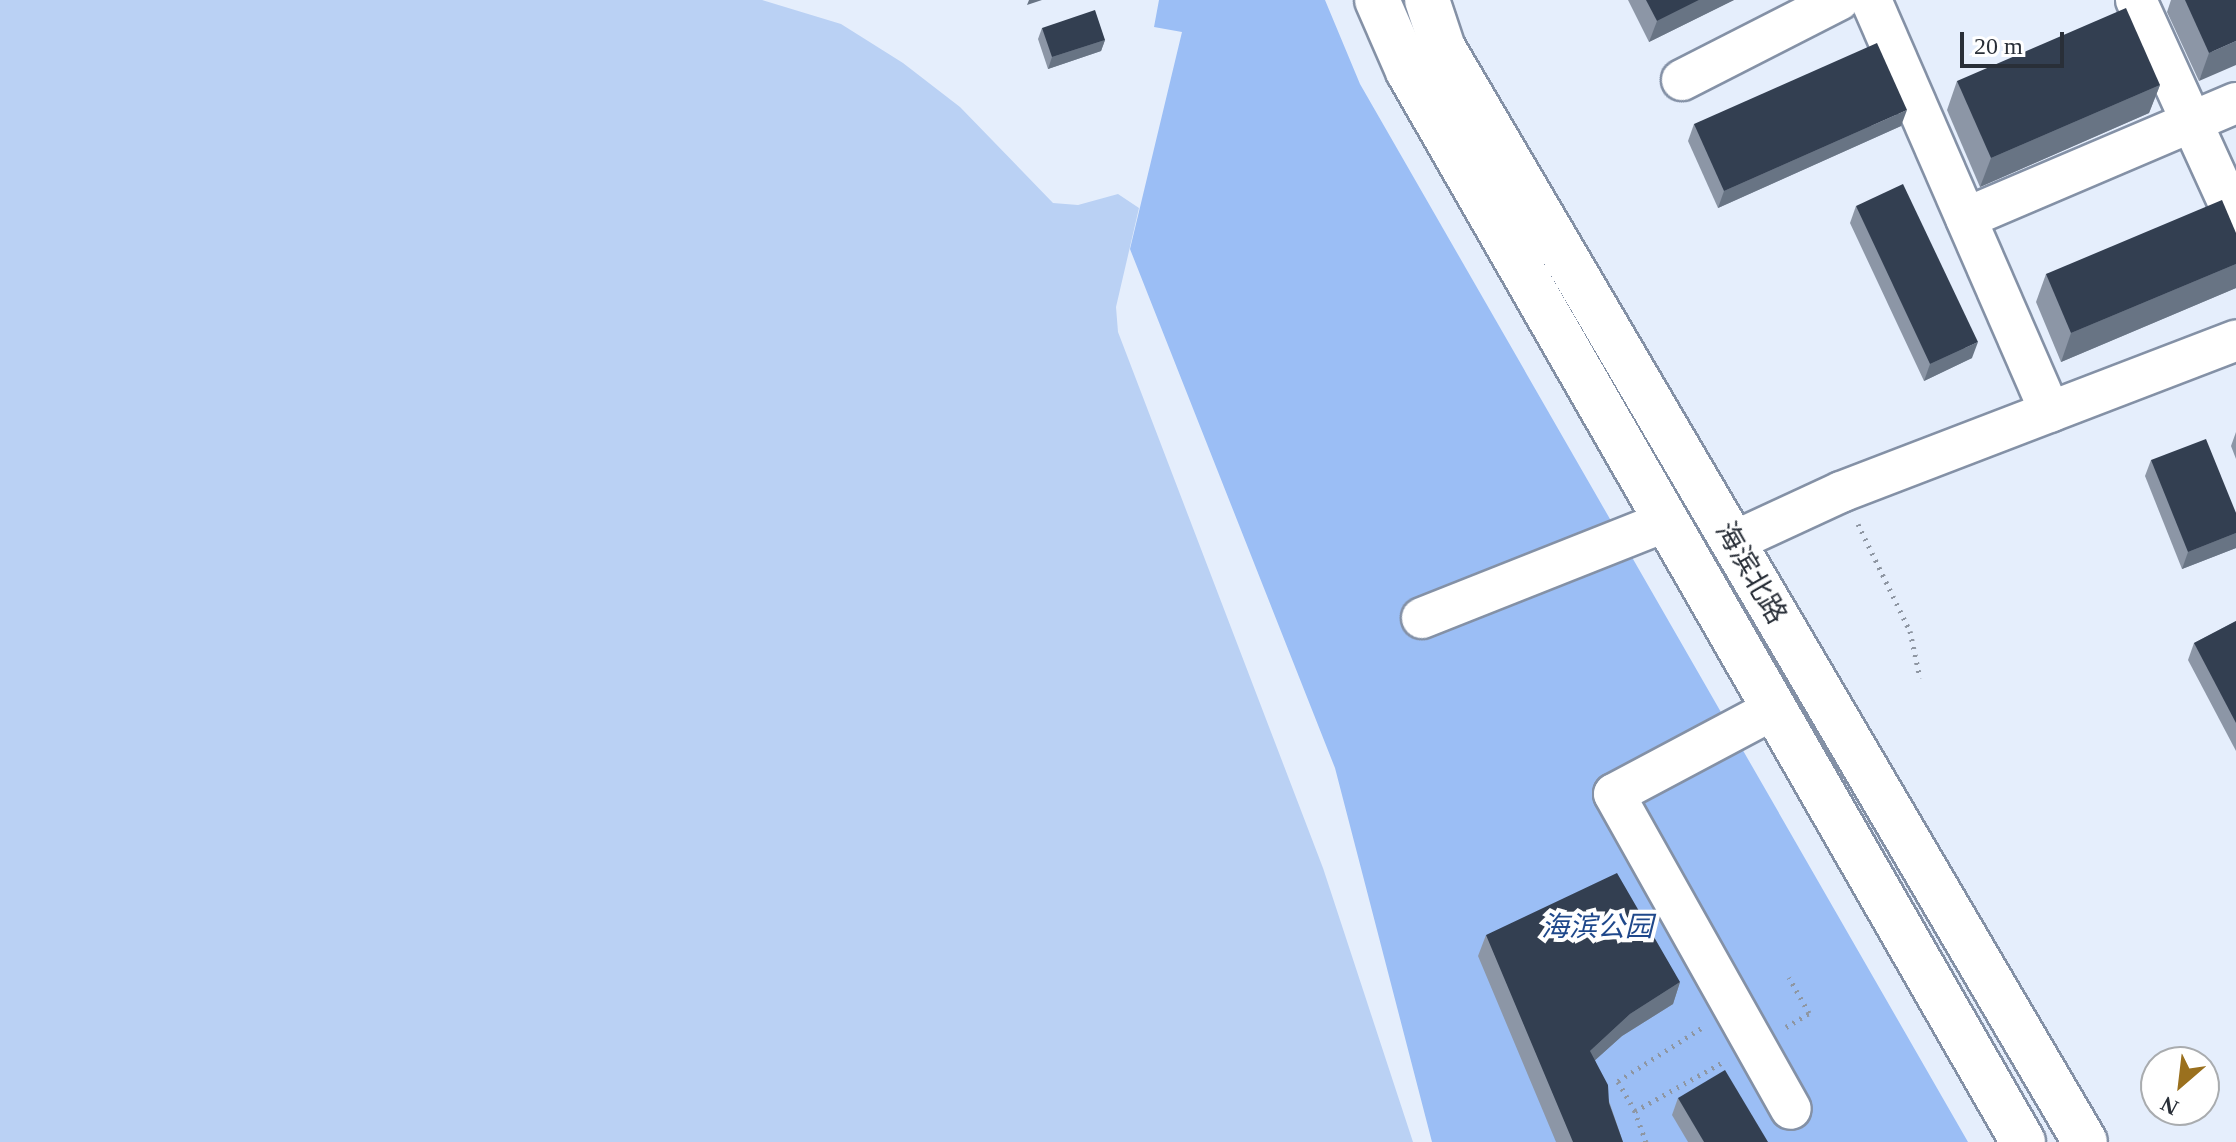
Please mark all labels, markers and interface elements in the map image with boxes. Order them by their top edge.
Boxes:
scale bar [1964,16,2068,66]
text: 20 m [1974,33,2023,59]
street label: 海滨北路 [1708,516,1794,630]
park label: 海滨公园 [1541,910,1653,944]
north arrow [2140,1046,2220,1126]
text: N [2157,1091,2182,1121]

